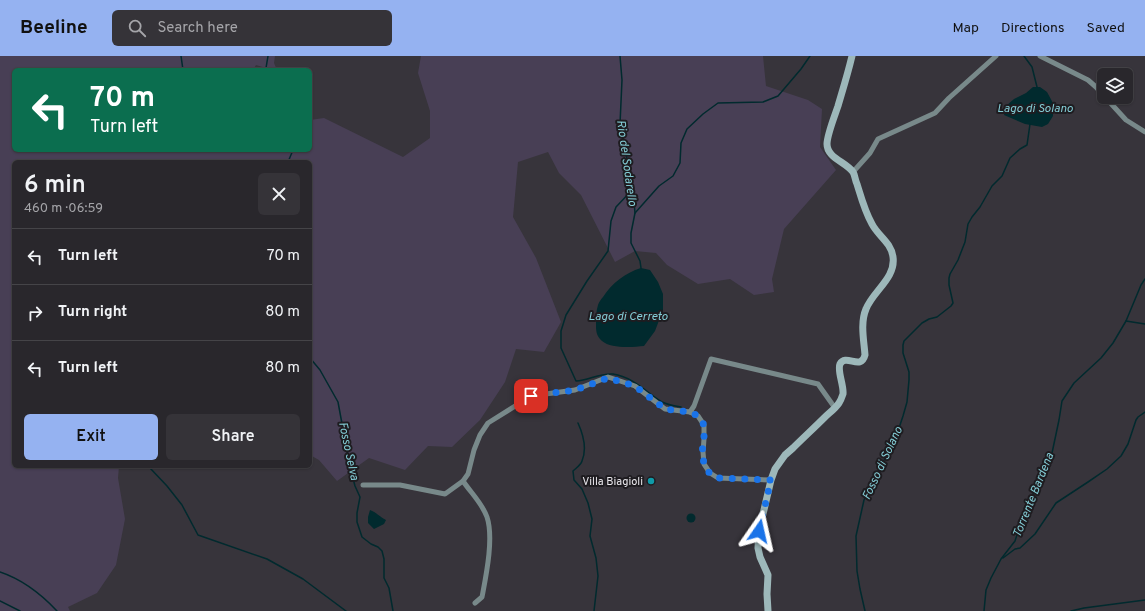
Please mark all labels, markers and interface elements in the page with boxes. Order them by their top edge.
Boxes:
search box [112,10,392,46]
text: Beeline [20,16,88,40]
icon: search [126,17,148,39]
text: Search here [158,19,238,38]
text: Map [953,20,979,37]
text: Directions [1001,20,1065,37]
text: Saved [1087,20,1125,37]
map controls [1097,68,1133,104]
button: layers [1097,68,1133,104]
text: 70 m [90,81,155,117]
icon: left [24,84,76,136]
water label: Lago di Solano [997,101,1074,117]
text: Turn left [90,116,158,139]
water label: Rio del Sodarello [612,119,640,208]
text: 6 min [24,171,86,201]
button: close [258,173,300,215]
text: 460 m · 06:59 [24,201,103,217]
icon: left [24,246,46,268]
text: Turn left [58,247,118,266]
text: 70 m [267,247,300,266]
icon: right [24,302,46,324]
text: Turn right [58,303,127,322]
text: 80 m [265,303,300,322]
water label: Lago di Cerreto [588,309,668,325]
icon: left [24,358,46,380]
text: Turn left [58,359,118,378]
text: 80 m [265,359,300,378]
pin [514,379,548,413]
icon: arrive [520,385,542,407]
button: Exit [24,414,158,460]
button: Share [166,414,300,460]
water label: Fosso Selva [334,420,362,483]
water label: Fosso di Solano [859,424,907,503]
water label: Torrente Bardena [1010,450,1058,540]
place label: Villa Biagioli [582,475,643,489]
marker: Villa Biagioli [646,476,656,486]
position arrow [738,510,780,552]

